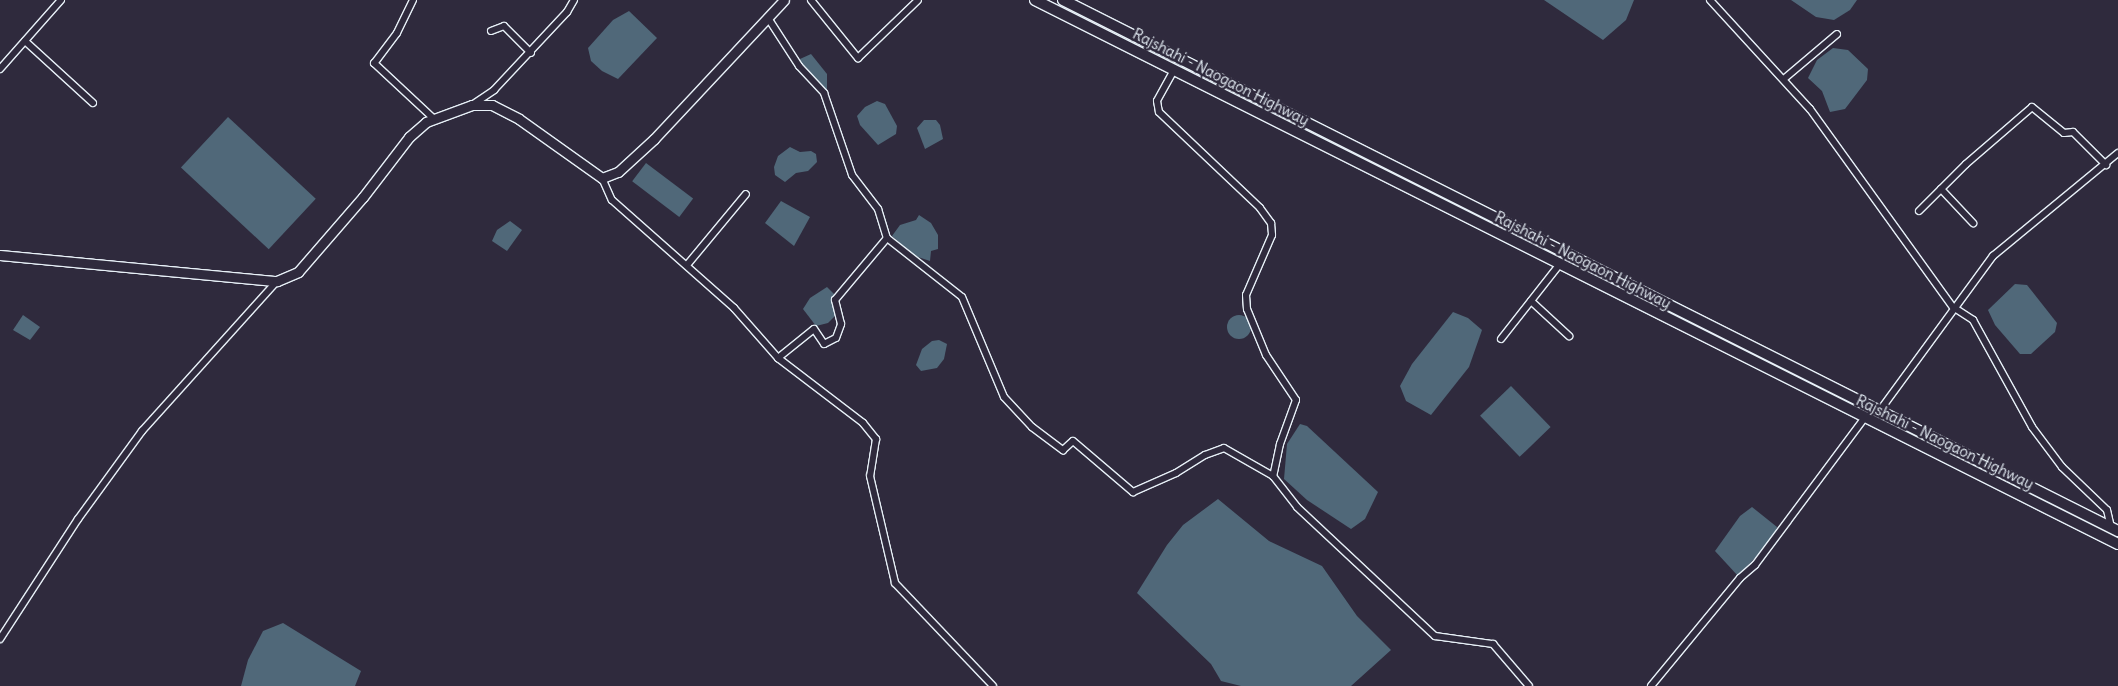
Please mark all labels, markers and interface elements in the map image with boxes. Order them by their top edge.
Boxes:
street label: Rajshahi - Naogaon Highway [1130,25,1312,129]
street label: Rajshahi - Naogaon Highway [1492,208,1674,312]
street label: Rajshahi - Naogaon Highway [1853,391,2037,493]

